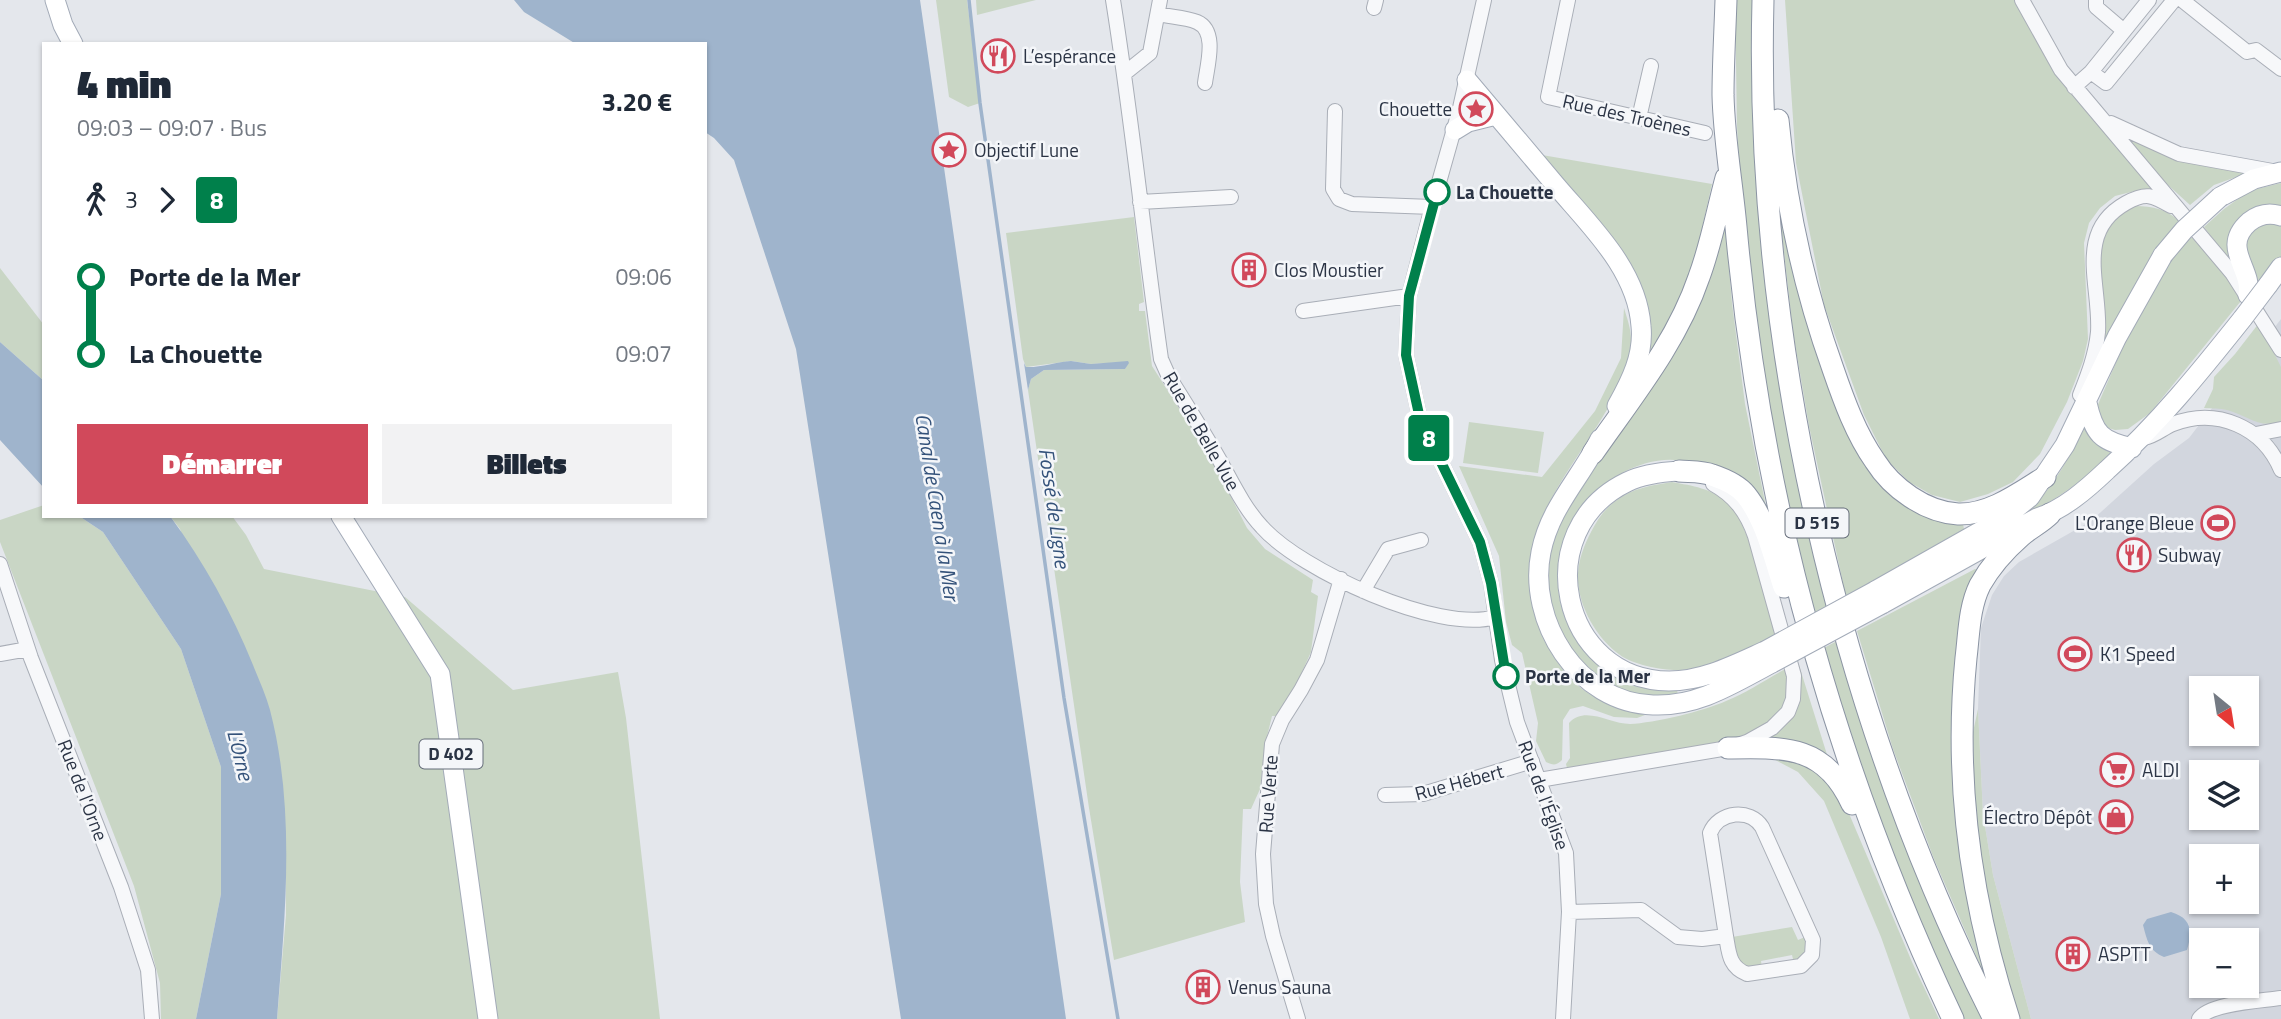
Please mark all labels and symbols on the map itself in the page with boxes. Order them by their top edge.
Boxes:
restaurant icon: L’espérance [979,37,1017,75]
place label: L’espérance [1023,41,1116,70]
street label: Rue des Troènes [1560,86,1694,143]
place icon: Chouette [1457,90,1495,128]
place label: Chouette [1379,94,1452,123]
place icon: Objectif Lune [930,131,968,169]
place label: Objectif Lune [974,135,1079,164]
place label: La Chouette [1456,177,1554,206]
marker: La Chouette [1424,179,1450,205]
building icon: Clos Moustier [1230,251,1268,289]
place label: Clos Moustier [1274,255,1384,284]
street label: Rue de Belle Vue [1157,366,1248,496]
water label: Canal de Caen à la Mer [907,411,969,605]
line badge: 8 [1406,415,1452,461]
water label: Fossé de Ligne [1031,446,1079,571]
sports icon: L'Orange Bleue [2199,504,2237,542]
road number: D 515 [1786,508,1848,538]
place label: L'Orange Bleue [2075,508,2194,537]
restaurant icon: Subway [2115,536,2153,574]
place label: Subway [2158,540,2221,569]
sports icon: K1 Speed [2056,635,2094,673]
place label: K1 Speed [2100,639,2175,668]
place label: Porte de la Mer [1525,661,1650,690]
marker: Porte de la Mer [1493,663,1519,689]
north arrow [2189,676,2259,746]
water label: L'Orne [219,726,263,785]
street label: Rue de l'Orne [51,735,116,845]
street label: Rue de l'Église [1511,736,1578,854]
road number: D 402 [420,740,482,768]
supermarket icon: ALDI [2098,751,2136,789]
street label: Rue Verte [1250,754,1285,834]
place label: ALDI [2142,755,2179,784]
street label: Rue Hébert [1411,756,1507,807]
shop icon: Électro Dépôt [2097,798,2135,836]
place label: Électro Dépôt [1983,802,2092,831]
building icon: ASPTT [2054,935,2092,973]
place label: ASPTT [2098,939,2151,968]
building icon: Venus Sauna [1184,968,1222,1006]
place label: Venus Sauna [1228,972,1331,1001]

